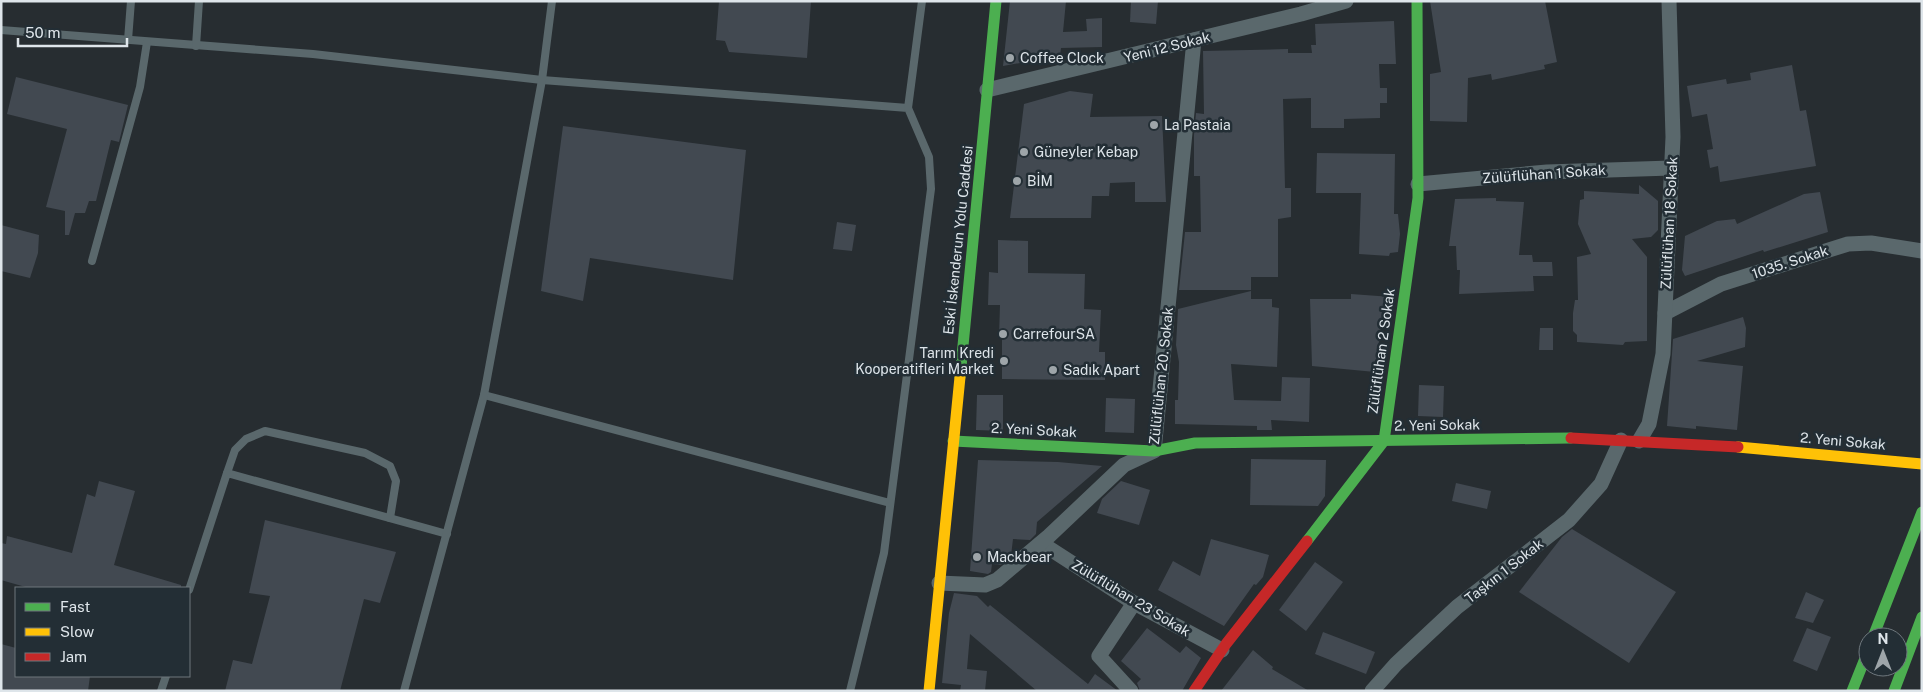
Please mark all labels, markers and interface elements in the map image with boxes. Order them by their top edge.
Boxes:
scale bar [18,15,126,47]
text: 50 m [25,24,60,41]
street label: Yeni 12 Sokak [1122,28,1212,65]
place label: Coffee Clock [1020,50,1104,66]
marker: Coffee Clock [1004,52,1016,64]
place label: La Pastaia [1164,117,1231,133]
marker: La Pastaia [1148,119,1160,131]
place label: Güneyler Kebap [1034,144,1138,160]
street label: Eski İskenderun Yolu Caddesi [938,145,976,335]
marker: Güneyler Kebap [1018,146,1030,158]
street label: Zülüflühan 18 Sokak [1658,156,1680,290]
street label: Zülüflühan 1 Sokak [1482,162,1607,186]
place label: BİM [1027,171,1053,189]
marker: BİM [1011,175,1023,187]
street label: 1035. Sokak [1750,242,1830,282]
street label: Zülüflühan 2 Sokak [1364,287,1398,415]
street label: Zülüflühan 20. Sokak [1146,306,1176,446]
place label: CarrefourSA [1013,326,1095,342]
marker: CarrefourSA [997,328,1009,340]
place label: Tarım Kredi Kooperatifleri Market [855,345,994,377]
marker: Tarım Kredi Kooperatifleri Market [998,355,1010,367]
place label: Sadık Apart [1063,362,1140,378]
marker: Sadık Apart [1047,364,1059,376]
street label: 2. Yeni Sokak [1394,416,1480,434]
street label: 2. Yeni Sokak [991,420,1077,440]
street label: 2. Yeni Sokak [1800,429,1887,453]
street label: Taşkın 1 Sokak [1462,535,1546,606]
place label: Mackbear [987,549,1052,565]
marker: Mackbear [971,551,983,563]
street label: Zülüflühan 23 Sokak [1069,556,1193,640]
legend [15,587,190,677]
text: Fast [60,598,90,615]
text: Slow [60,623,95,640]
north arrow [1858,627,1908,677]
text: N [1878,631,1888,647]
text: Jam [60,648,87,665]

